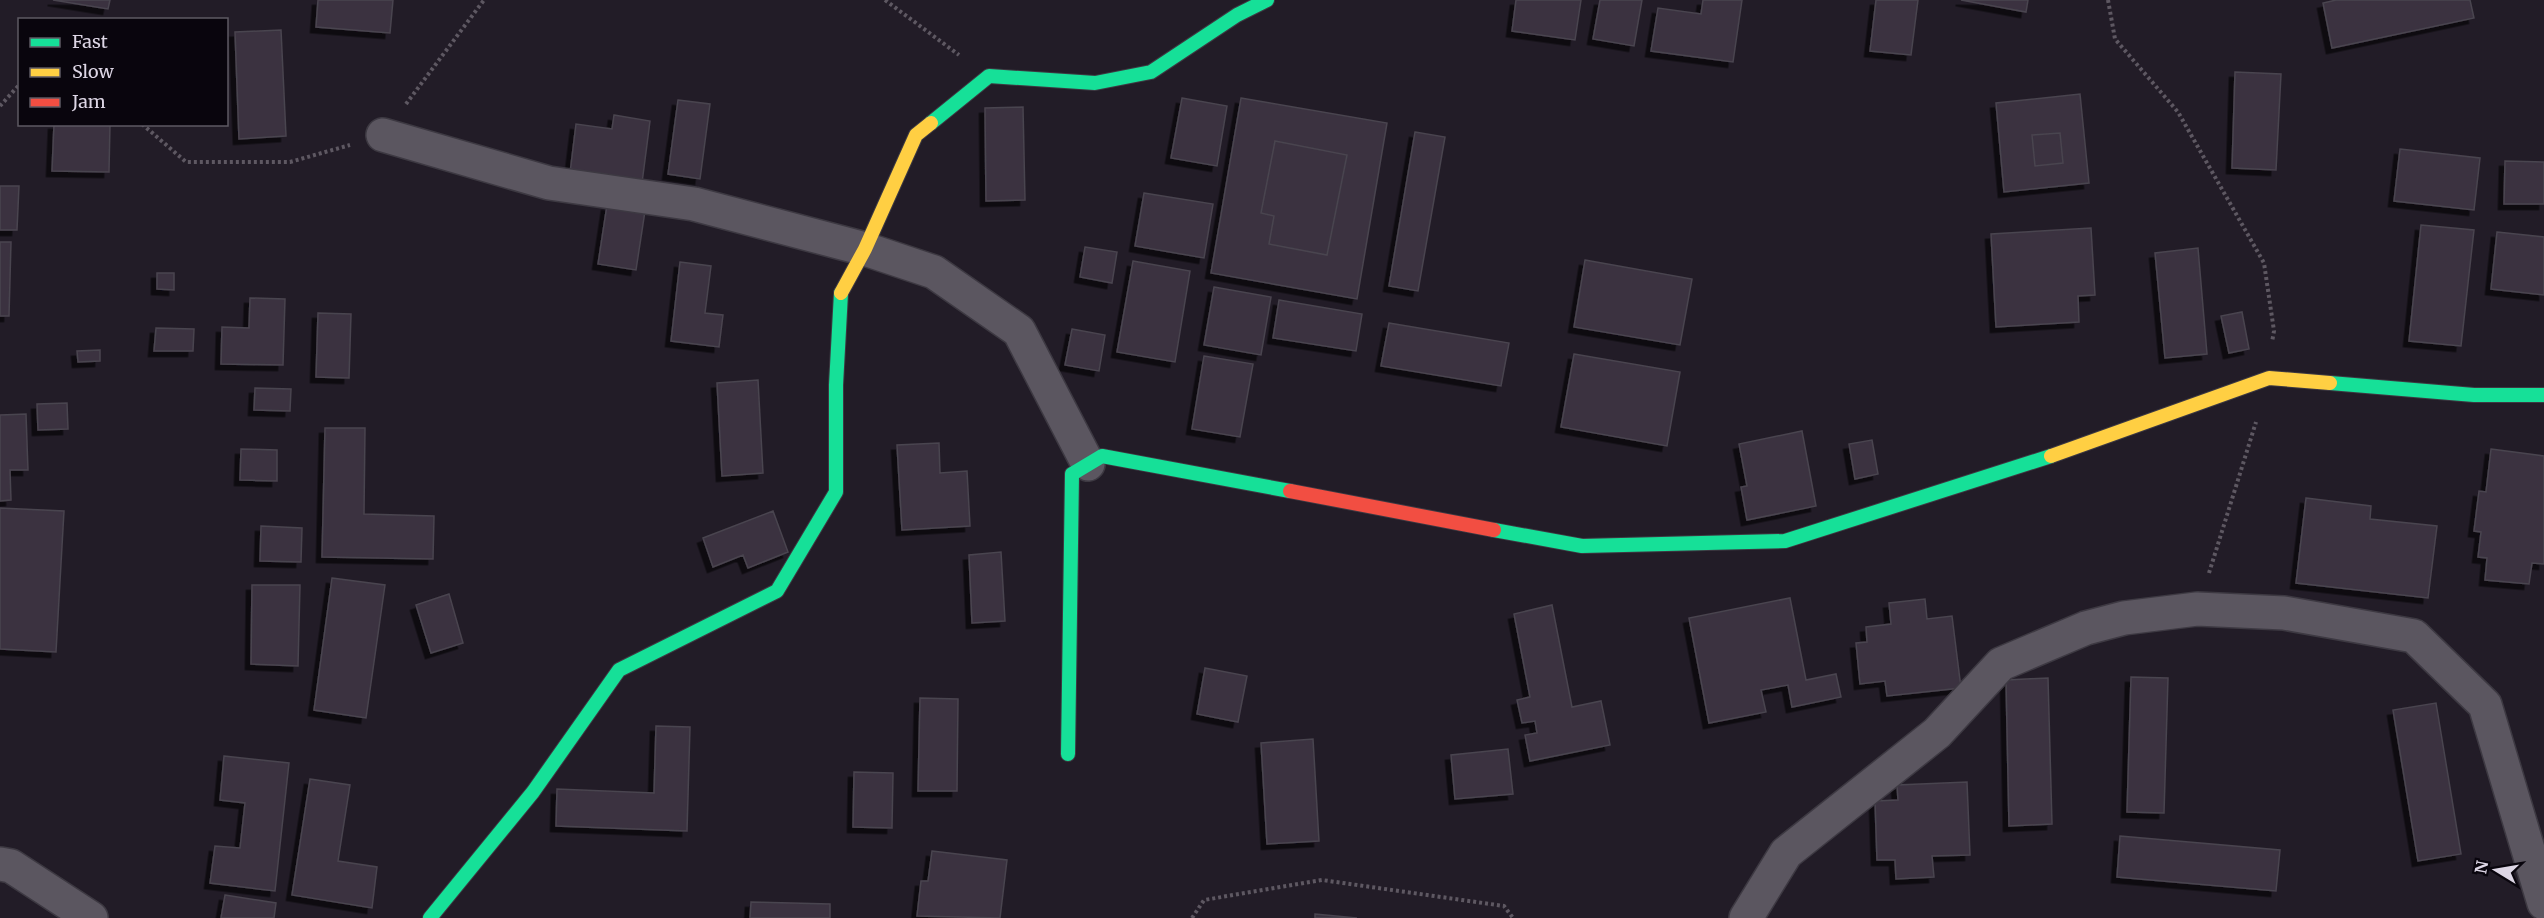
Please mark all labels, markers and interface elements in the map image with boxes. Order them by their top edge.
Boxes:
legend [18,18,228,126]
text: Fast [72,30,108,53]
text: Slow [72,60,115,83]
text: Jam [71,90,106,113]
north arrow [2466,840,2526,900]
text: N [2470,859,2492,875]

